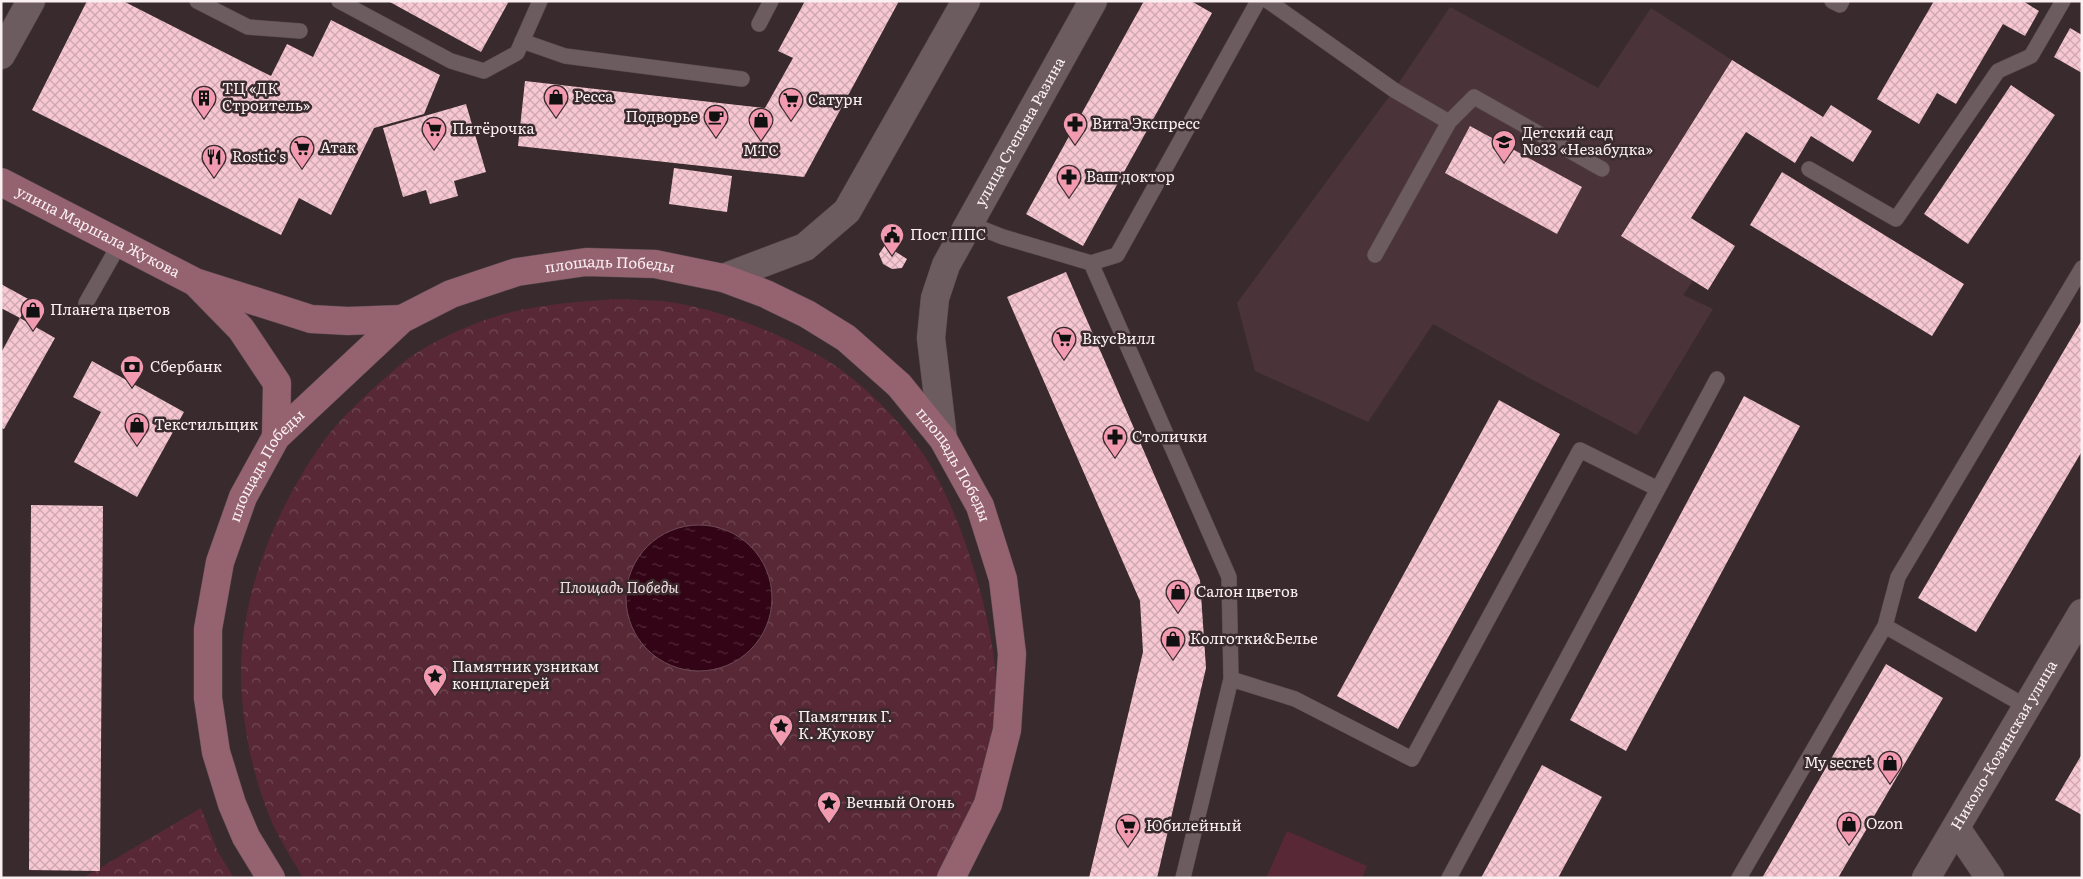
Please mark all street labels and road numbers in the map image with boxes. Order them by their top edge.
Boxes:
street label: улица Степана Разина [968,51,1070,210]
street label: улица Маршала Жукова [12,179,185,283]
street label: площадь Победы [543,249,677,278]
street label: площадь Победы [911,401,997,524]
street label: площадь Победы [222,403,309,525]
street label: Николо-Козинская улица [1944,654,2062,834]

